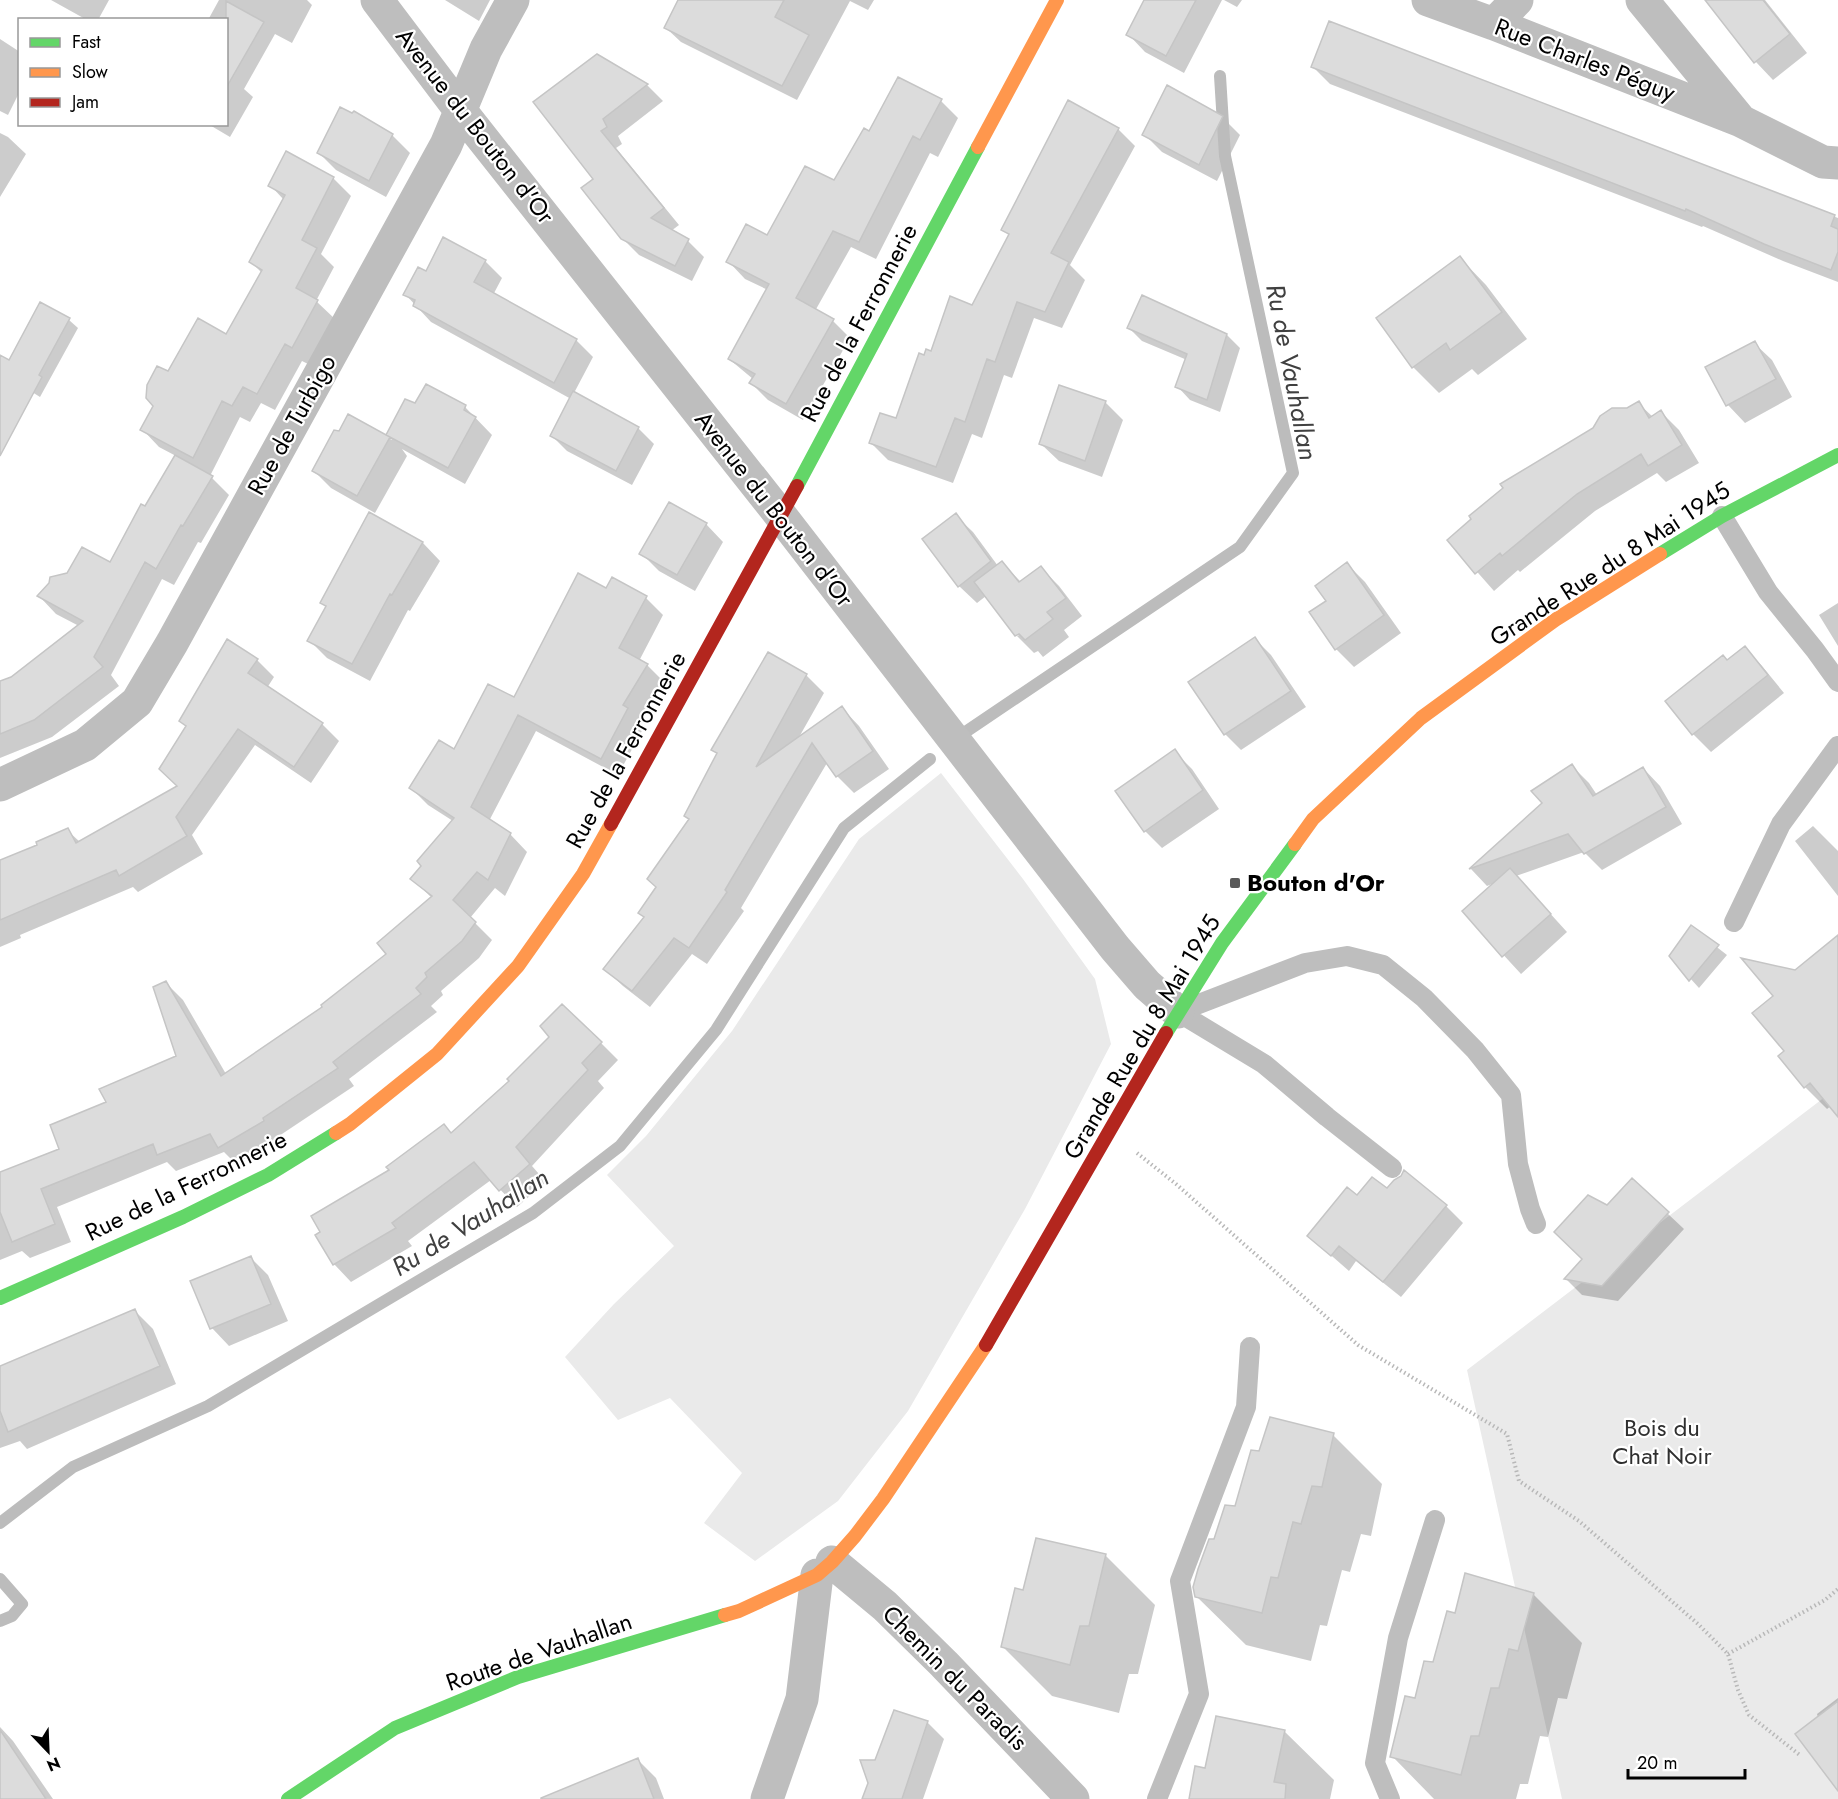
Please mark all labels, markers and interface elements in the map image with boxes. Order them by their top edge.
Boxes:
street label: Rue Charles Péguy [1490,9,1681,110]
legend [18,18,228,126]
street label: Avenue du Bouton d'Or [388,20,564,232]
text: Fast [72,29,101,55]
text: Slow [72,59,109,85]
text: Jam [70,89,99,115]
street label: Rue de la Ferronnerie [791,217,926,428]
water label: Ru de Vauhallan [1256,281,1328,463]
street label: Rue de Turbigo [239,348,345,501]
street label: Avenue du Bouton d'Or [687,403,863,615]
street label: Grande Rue du 8 Mai 1945 [1483,473,1737,655]
street label: Rue de la Ferronnerie [557,645,694,855]
place label: Bouton d'Or [1247,865,1385,900]
marker: Bouton d'Or [1228,876,1242,890]
street label: Grande Rue du 8 Mai 1945 [1054,908,1229,1166]
street label: Rue de la Ferronnerie [79,1122,292,1250]
water label: Ru de Vauhallan [384,1158,556,1286]
park label: Bois du Chat Noir [1612,1410,1713,1473]
street label: Chemin du Paradis [875,1597,1036,1758]
street label: Route de Vauhallan [441,1603,637,1700]
north arrow [18,1721,78,1781]
scale bar [1628,1742,1745,1780]
text: 20 m [1637,1750,1677,1776]
text: N [43,1751,64,1777]

